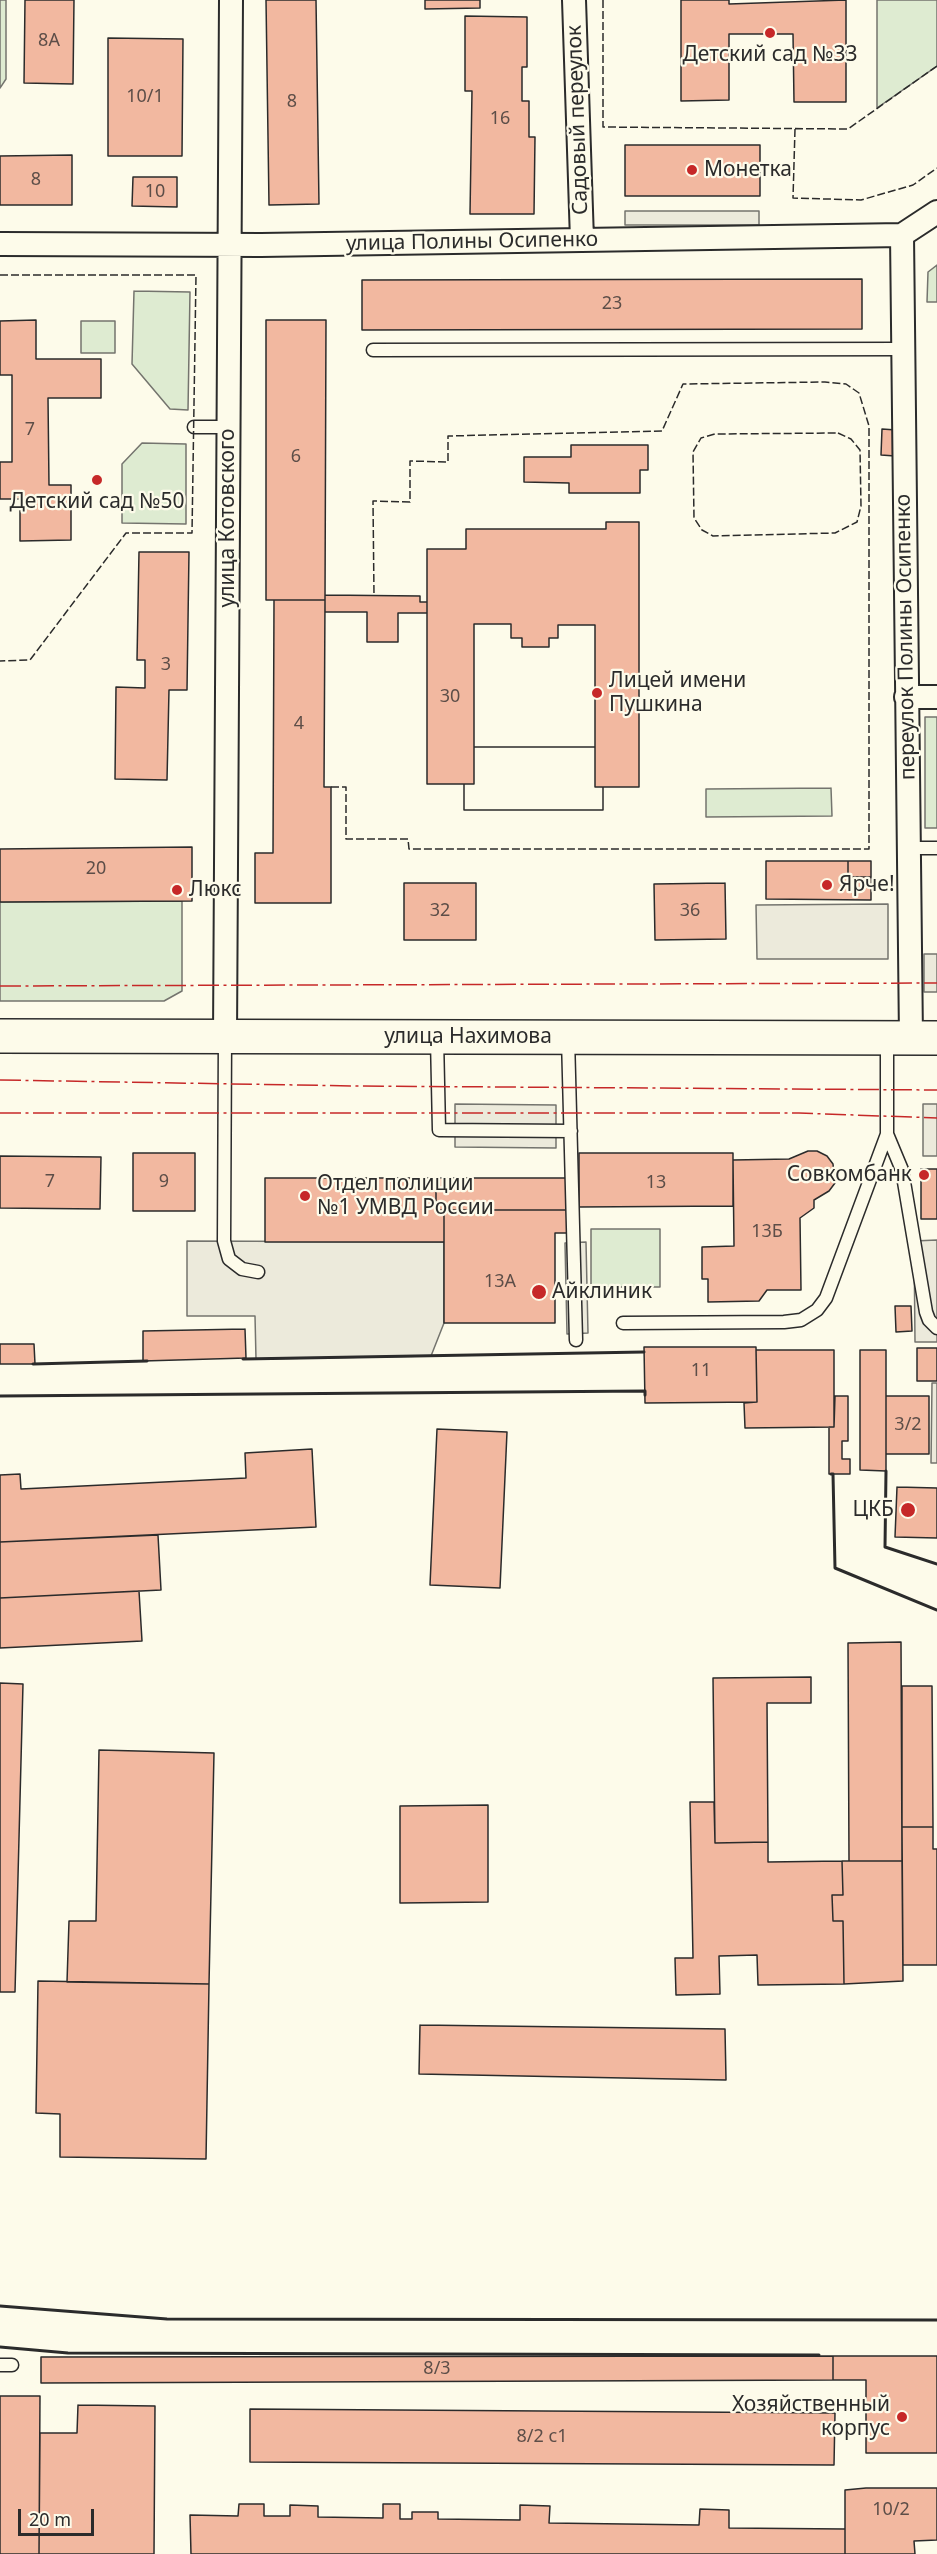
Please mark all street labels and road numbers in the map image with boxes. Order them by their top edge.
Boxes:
street label: Садовый переулок [562,25,594,215]
street label: улица Полины Осипенко [346,227,598,257]
street label: улица Котовского [215,429,241,607]
street label: переулок Полины Осипенко [891,494,921,780]
street label: улица Нахимова [384,1024,552,1050]

